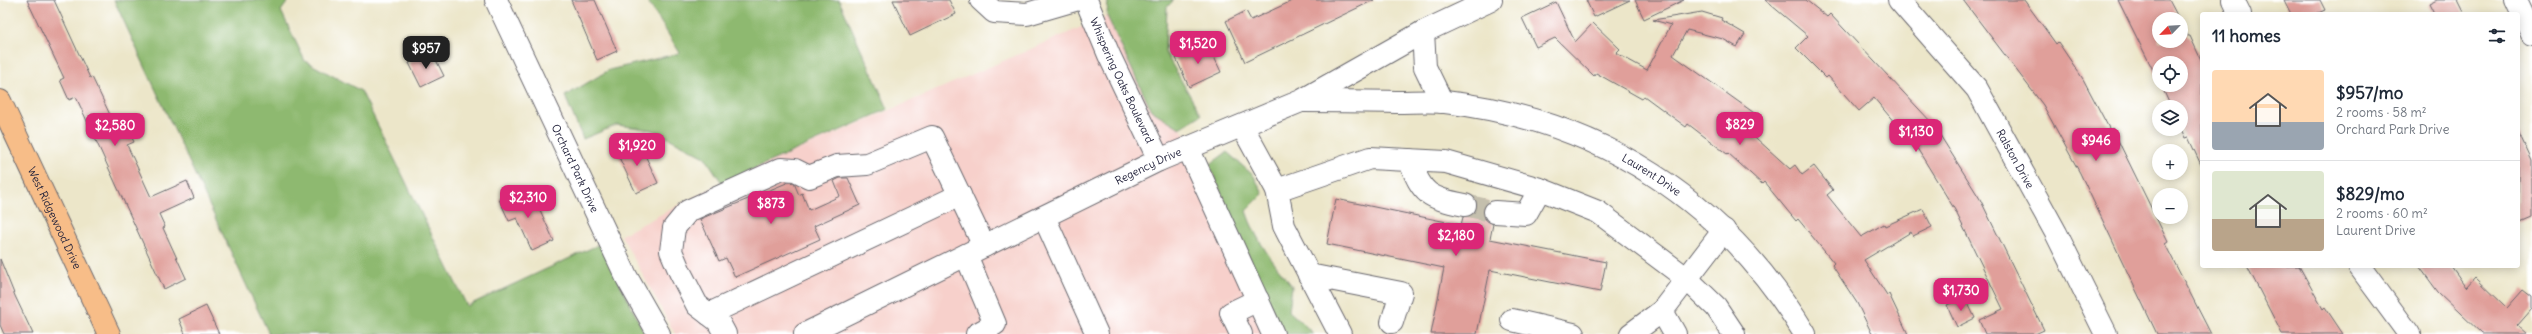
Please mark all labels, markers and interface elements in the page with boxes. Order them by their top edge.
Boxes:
north arrow [2152,12,2188,48]
map controls [2152,12,2188,224]
street label: Whispering Oaks Boulevard [1087,15,1157,146]
text: 11 homes [2212,25,2281,47]
icon: filters [2486,25,2508,47]
pin: $1,520 [1165,31,1231,65]
text: $1,520 [1179,35,1217,52]
pin: $957 [402,36,450,70]
text: $957 [412,40,440,57]
button: locate [2152,56,2188,92]
text: $957/mo [2336,82,2403,104]
icon: home [2244,86,2292,134]
button: layers [2152,100,2188,136]
text: 2 rooms · 58 m² [2336,104,2427,121]
pin: $829 [1716,112,1764,146]
pin: $2,580 [82,113,148,147]
text: $829 [1725,116,1755,133]
text: $2,580 [95,117,135,134]
pin: $1,130 [1883,119,1949,153]
text: Orchard Park Drive [2336,121,2449,138]
street label: Orchard Park Drive [548,122,602,215]
text: $1,130 [1898,123,1934,140]
street label: Ralston Drive [1993,127,2037,191]
pin: $946 [2072,128,2120,162]
text: $946 [2081,132,2111,149]
pin: $1,920 [604,133,670,167]
text: $1,920 [618,137,656,154]
button: + [2152,144,2188,180]
street label: Regency Drive [1113,145,1183,188]
street label: Laurent Drive [1620,151,1684,199]
street label: West Ridgewood Drive [25,165,85,271]
text: $829/mo [2336,183,2404,205]
pin: $2,310 [495,185,561,219]
icon: home [2244,187,2292,235]
button: − [2152,188,2188,224]
text: $2,310 [509,189,547,206]
pin: $873 [747,191,795,225]
text: $873 [757,195,785,212]
text: 2 rooms · 60 m² [2336,205,2428,222]
text: Laurent Drive [2336,222,2415,239]
pin: $2,180 [1423,223,1489,257]
text: $2,180 [1437,227,1475,244]
pin: $1,730 [1928,278,1994,312]
text: $1,730 [1942,282,1980,299]

